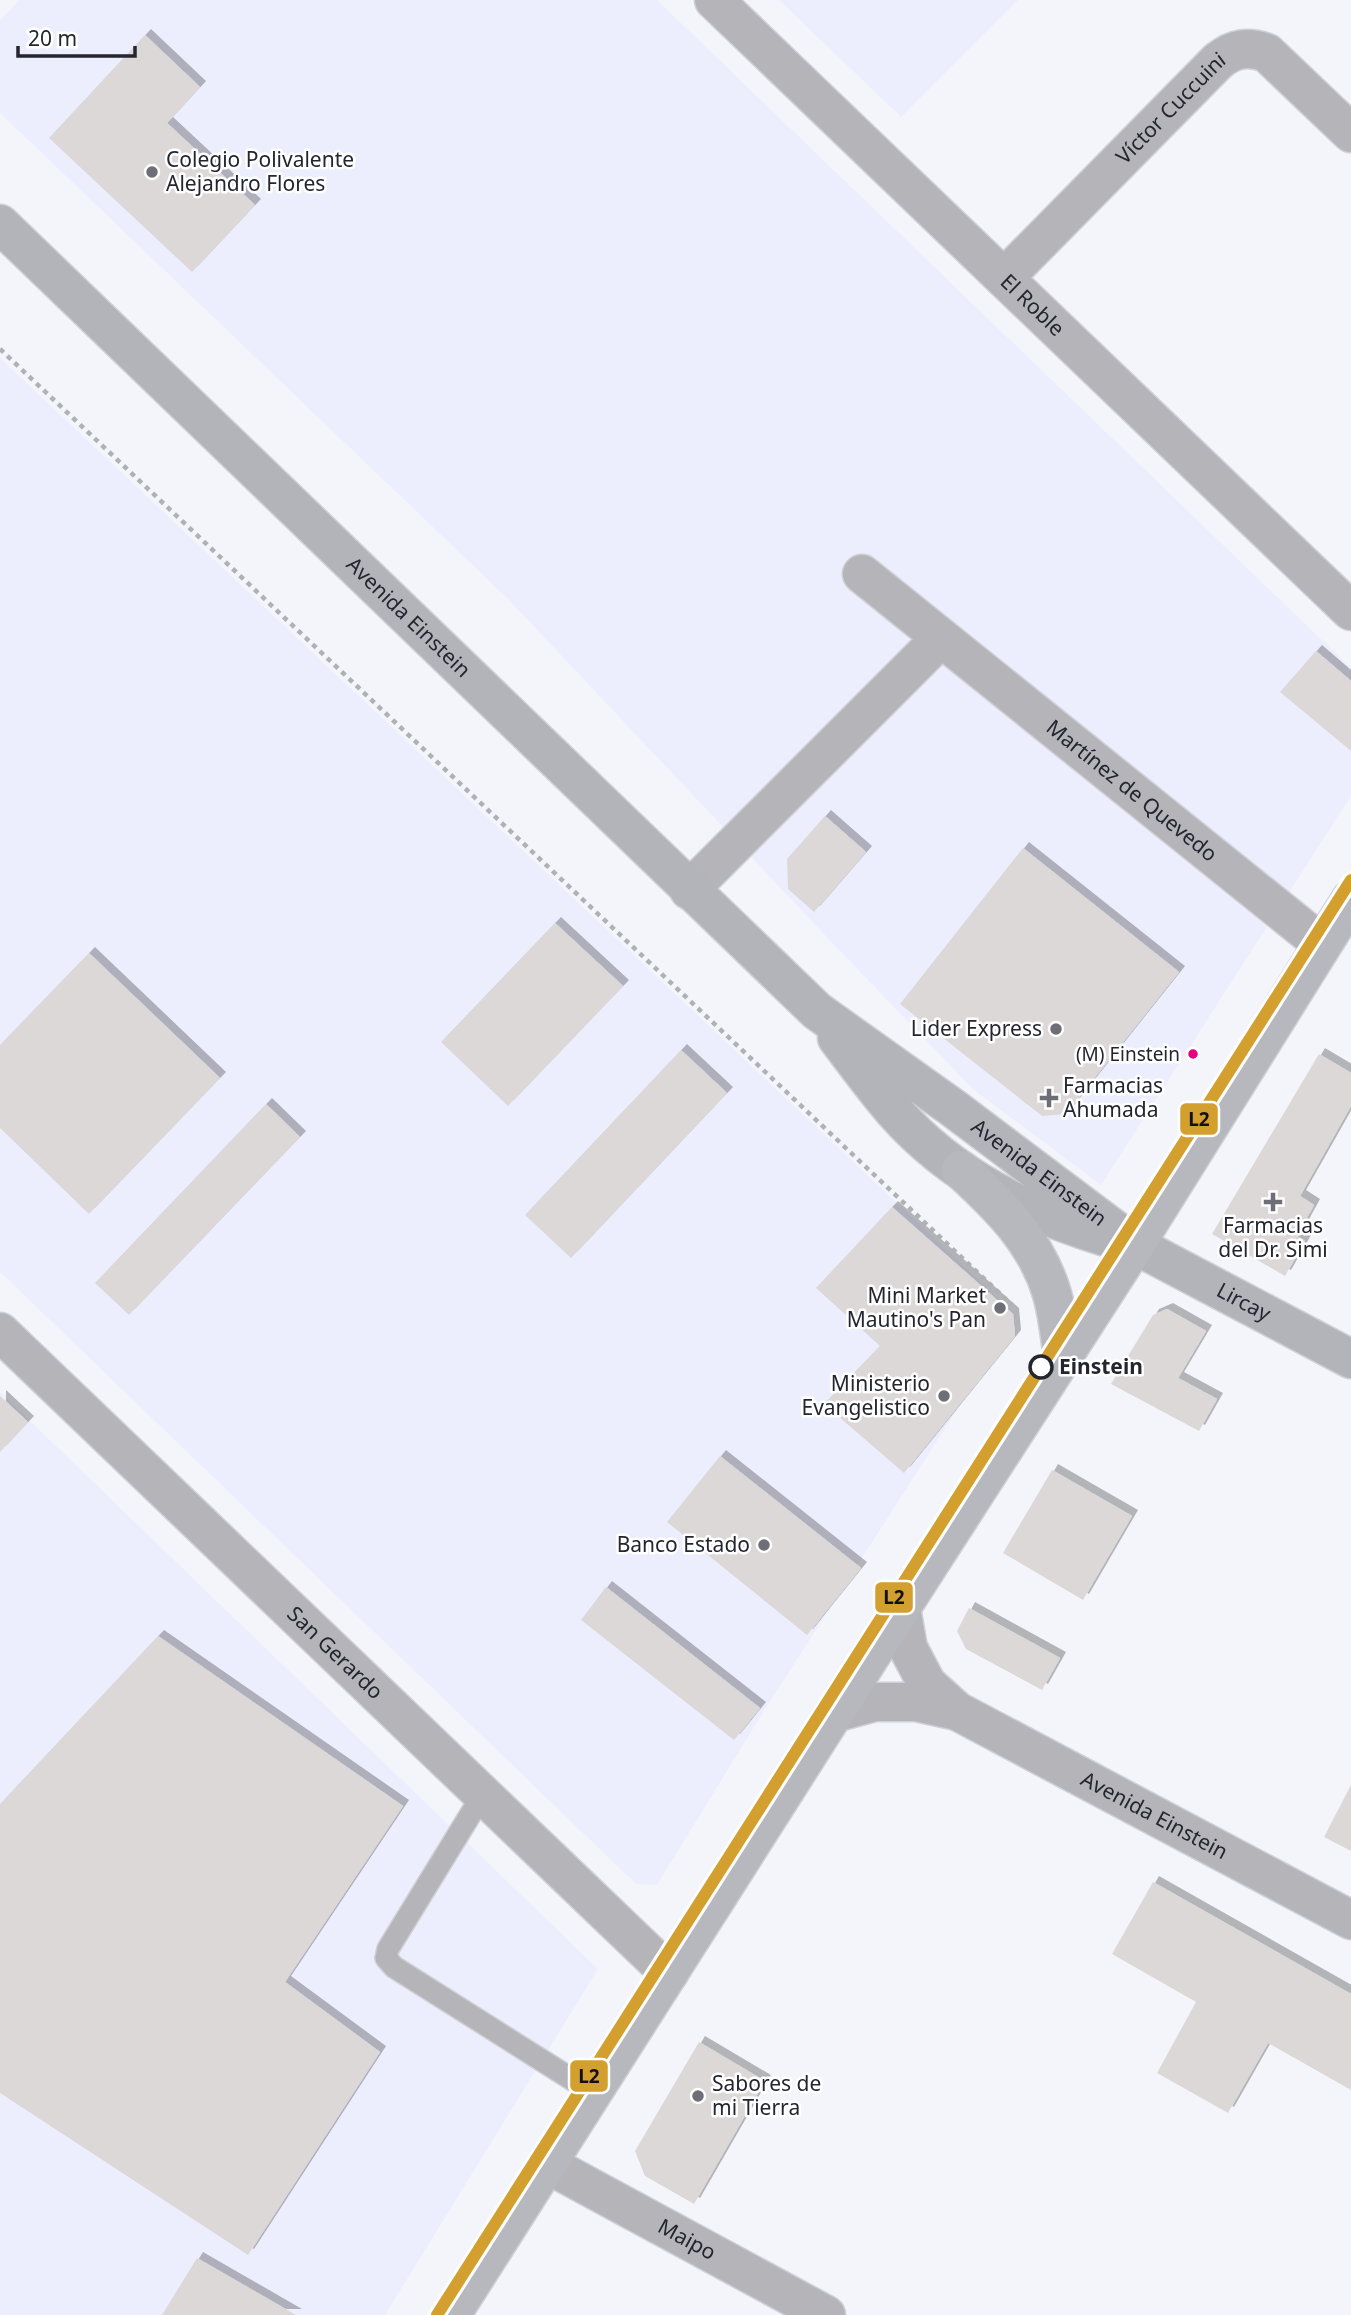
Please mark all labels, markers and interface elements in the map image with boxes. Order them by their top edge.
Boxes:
scale bar [18,14,135,58]
text: 20 m [28,24,77,52]
street label: Víctor Cuccuini [1109,45,1231,170]
place label: Colegio Polivalente Alejandro Flores [166,145,354,197]
marker: Colegio Polivalente Alejandro Flores [144,164,160,180]
street label: El Roble [995,267,1071,342]
street label: Avenida Einstein [341,550,477,683]
street label: Martínez de Quevedo [1041,713,1224,867]
place label: Lider Express [911,1014,1042,1042]
marker: Lider Express [1048,1021,1064,1037]
place label: (M) Einstein [1076,1041,1180,1067]
marker: (M) Einstein [1186,1047,1200,1061]
place label: Farmacias Ahumada [1063,1071,1163,1123]
marker: Farmacias Ahumada [1041,1090,1057,1106]
line badge: L2 [1179,1102,1219,1136]
text: L2 [1188,1106,1210,1132]
street label: Avenida Einstein [966,1112,1113,1232]
marker: Farmacias del Dr. Simi [1265,1194,1281,1210]
place label: Farmacias del Dr. Simi [1218,1211,1328,1263]
street label: Lircay [1212,1276,1276,1327]
place label: Mini Market Mautino's Pan [847,1281,986,1333]
marker: Mini Market Mautino's Pan [992,1300,1008,1316]
place label: Einstein [1059,1352,1143,1380]
marker: Einstein [1029,1355,1053,1379]
place label: Ministerio Evangelistico [801,1369,930,1421]
marker: Ministerio Evangelistico [936,1388,952,1404]
place label: Banco Estado [617,1530,750,1558]
marker: Banco Estado [756,1537,772,1553]
line badge: L2 [874,1581,914,1614]
text: L2 [883,1584,905,1610]
street label: San Gerardo [282,1600,390,1705]
street label: Avenida Einstein [1076,1764,1233,1865]
line badge: L2 [569,2059,609,2093]
text: L2 [578,2063,600,2089]
place label: Sabores de mi Tierra [712,2069,821,2121]
marker: Sabores de mi Tierra [690,2088,706,2104]
street label: Maipo [653,2212,721,2266]

